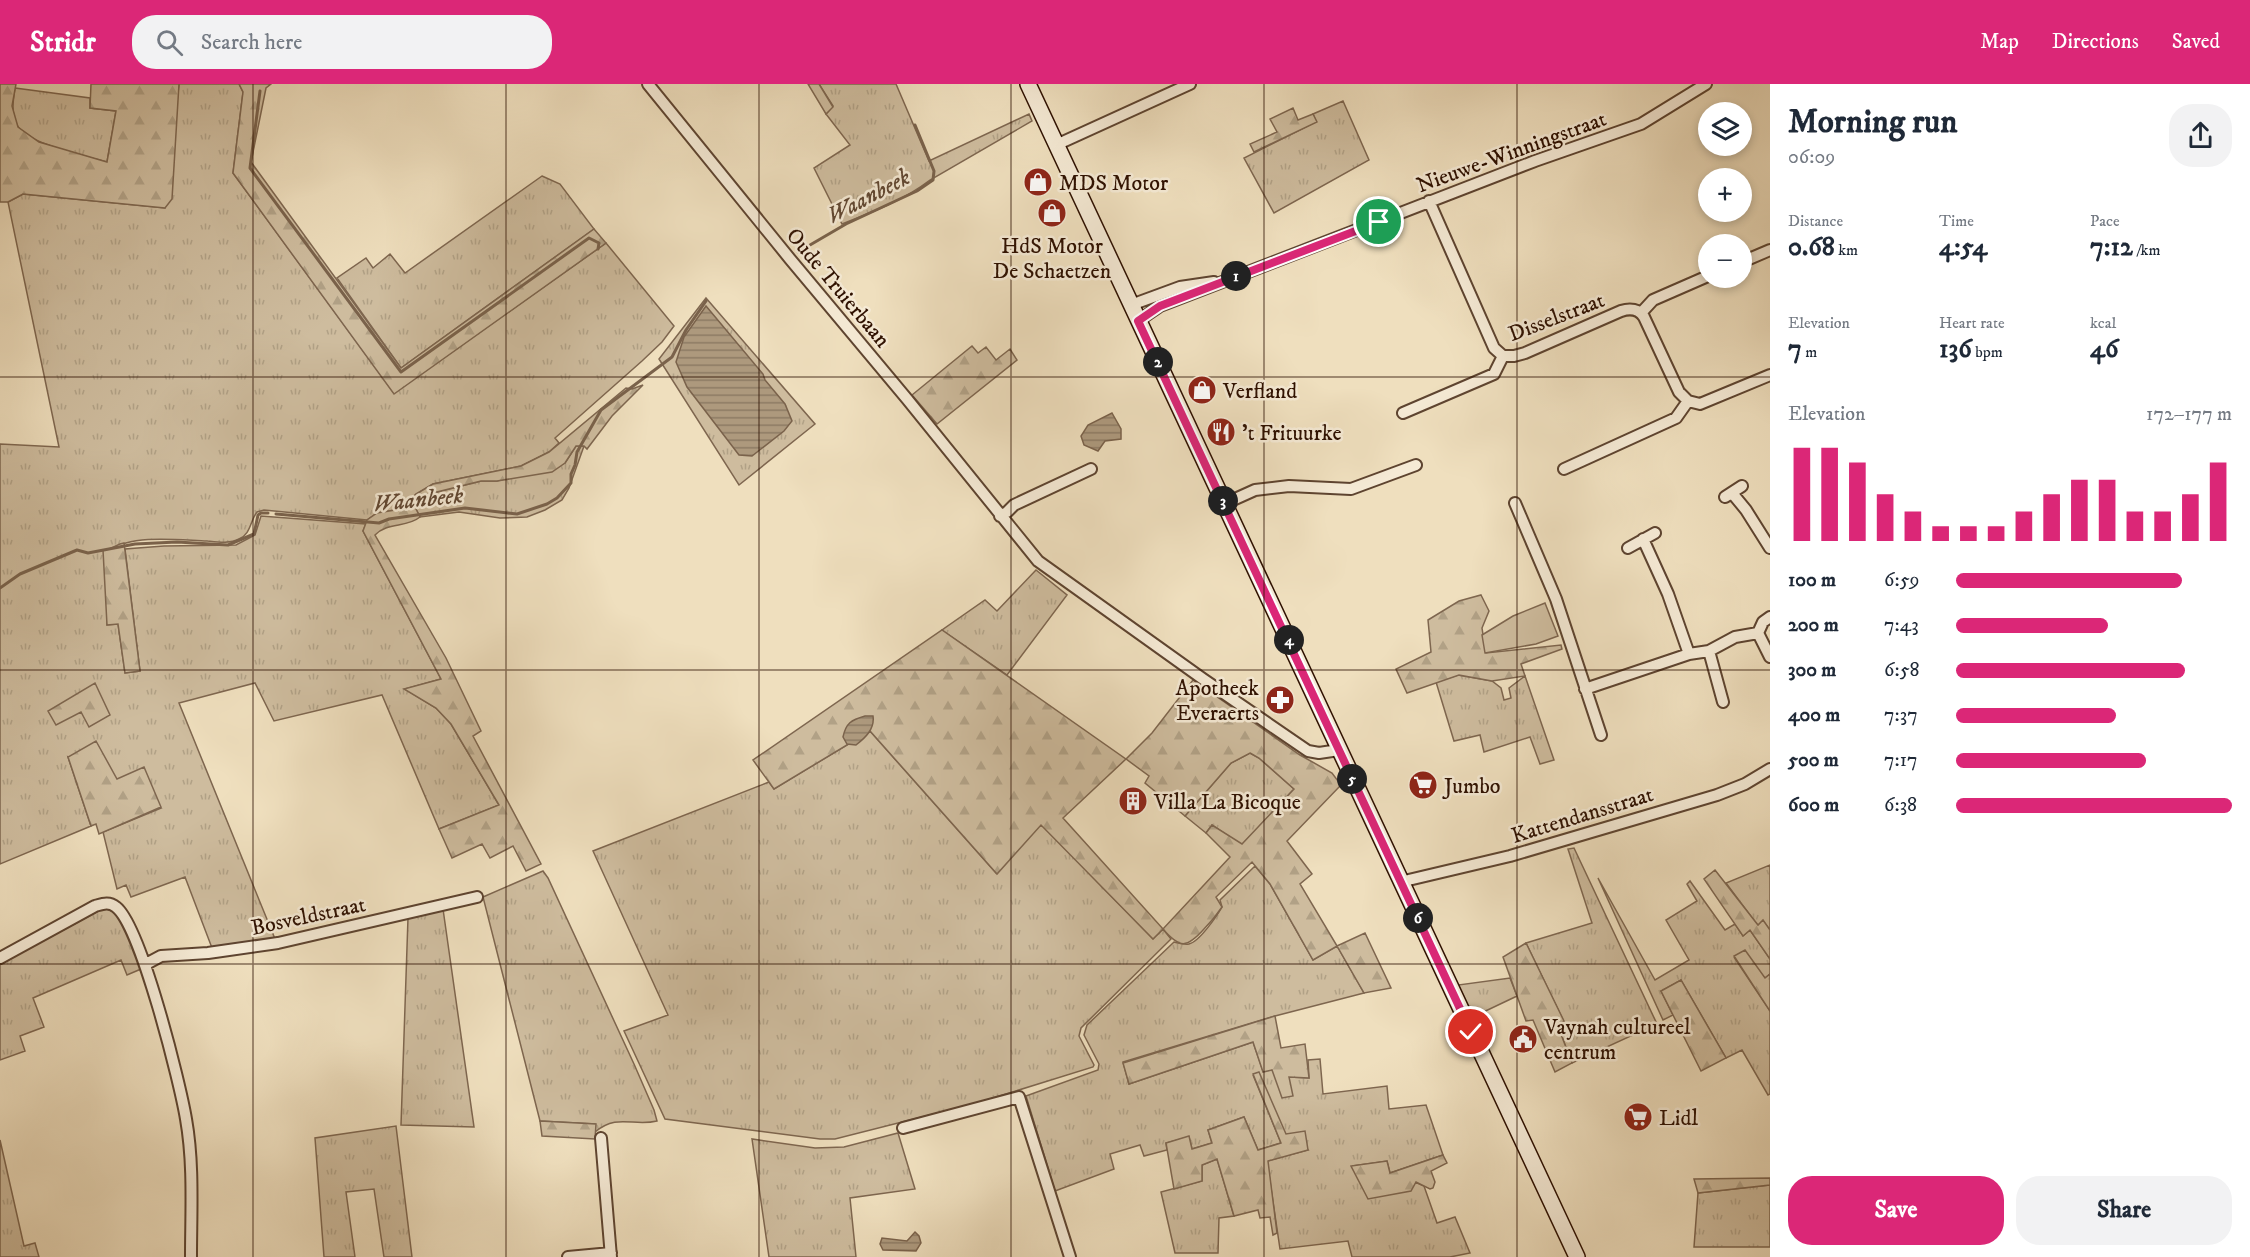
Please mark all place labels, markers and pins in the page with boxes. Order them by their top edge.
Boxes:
shop icon: MDS Motor [1022,166,1054,198]
place label: MDS Motor [1059,170,1169,197]
pin [1353,196,1404,247]
shop icon: HdS Motor De Schaetzen [1036,197,1068,229]
place label: HdS Motor De Schaetzen [993,233,1112,285]
pin: 1 [1221,261,1251,291]
pin: 2 [1143,347,1173,377]
shop icon: Verfland [1186,374,1218,406]
place label: Verfland [1222,378,1297,405]
restaurant icon: 't Frituurke [1205,416,1237,448]
place label: 't Frituurke [1242,420,1342,447]
pin: 3 [1208,486,1238,516]
pin: 4 [1274,625,1304,655]
place label: Apotheek Everaerts [1176,675,1259,727]
pharmacy icon: Apotheek Everaerts [1264,684,1296,716]
pin: 5 [1337,764,1367,794]
supermarket icon: Jumbo [1407,769,1439,801]
place label: Jumbo [1442,773,1500,800]
building icon: Villa La Bicoque [1117,785,1149,817]
place label: Villa La Bicoque [1153,789,1301,816]
pin: 6 [1403,903,1433,933]
pin [1445,1006,1496,1057]
place label: Vaynah cultureel centrum [1543,1014,1691,1066]
public building icon: Vaynah cultureel centrum [1507,1023,1539,1055]
supermarket icon: Lidl [1622,1101,1654,1133]
place label: Lidl [1659,1105,1699,1132]

